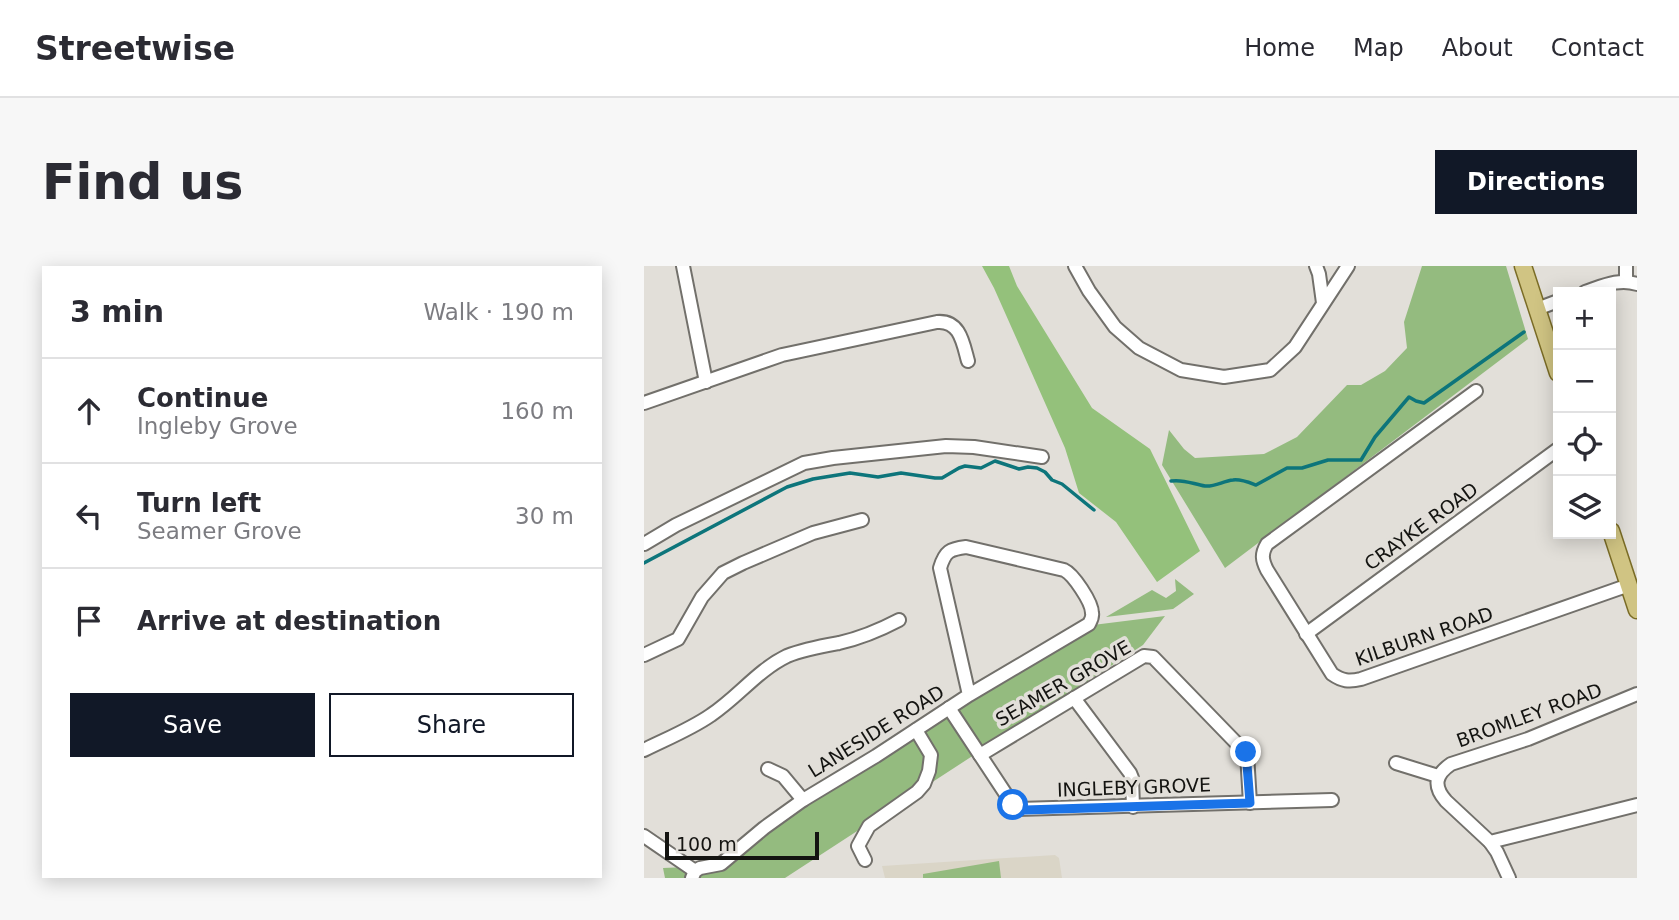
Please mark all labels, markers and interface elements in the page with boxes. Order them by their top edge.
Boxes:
text: Streetwise [35,29,235,68]
text: Home [1244,34,1315,62]
text: Map [1353,34,1404,62]
text: About [1442,34,1513,62]
text: Contact [1551,34,1644,62]
button: Directions [1435,150,1637,214]
text: Find us [42,154,243,211]
map controls [1553,287,1616,539]
button: + [1553,287,1616,350]
text: 3 min [70,294,164,329]
text: Walk · 190 m [423,299,574,325]
button: − [1553,350,1616,413]
text: Continue [137,383,268,413]
icon: ahead [70,392,108,430]
text: 160 m [500,398,574,424]
text: Ingleby Grove [137,413,298,439]
button: locate [1553,413,1616,476]
button: layers [1553,476,1616,539]
street label: CRAYKE ROAD [1360,477,1482,575]
text: Turn left [137,488,261,518]
icon: left [70,497,108,535]
text: 30 m [515,503,574,529]
text: Seamer Grove [137,518,302,544]
icon: arrive [70,602,108,640]
street label: KILBURN ROAD [1352,602,1496,670]
text: Arrive at destination [137,606,441,636]
street label: SEAMER GROVE [992,635,1134,731]
street label: BROMLEY ROAD [1453,678,1605,752]
street label: LANESIDE ROAD [804,680,948,782]
button: Save [70,693,315,757]
button: Share [329,693,574,757]
route end [1230,736,1261,767]
street label: INGLEBY GROVE [1056,773,1212,801]
route start [997,789,1028,820]
scale bar [665,829,819,861]
text: 100 m [676,833,737,855]

